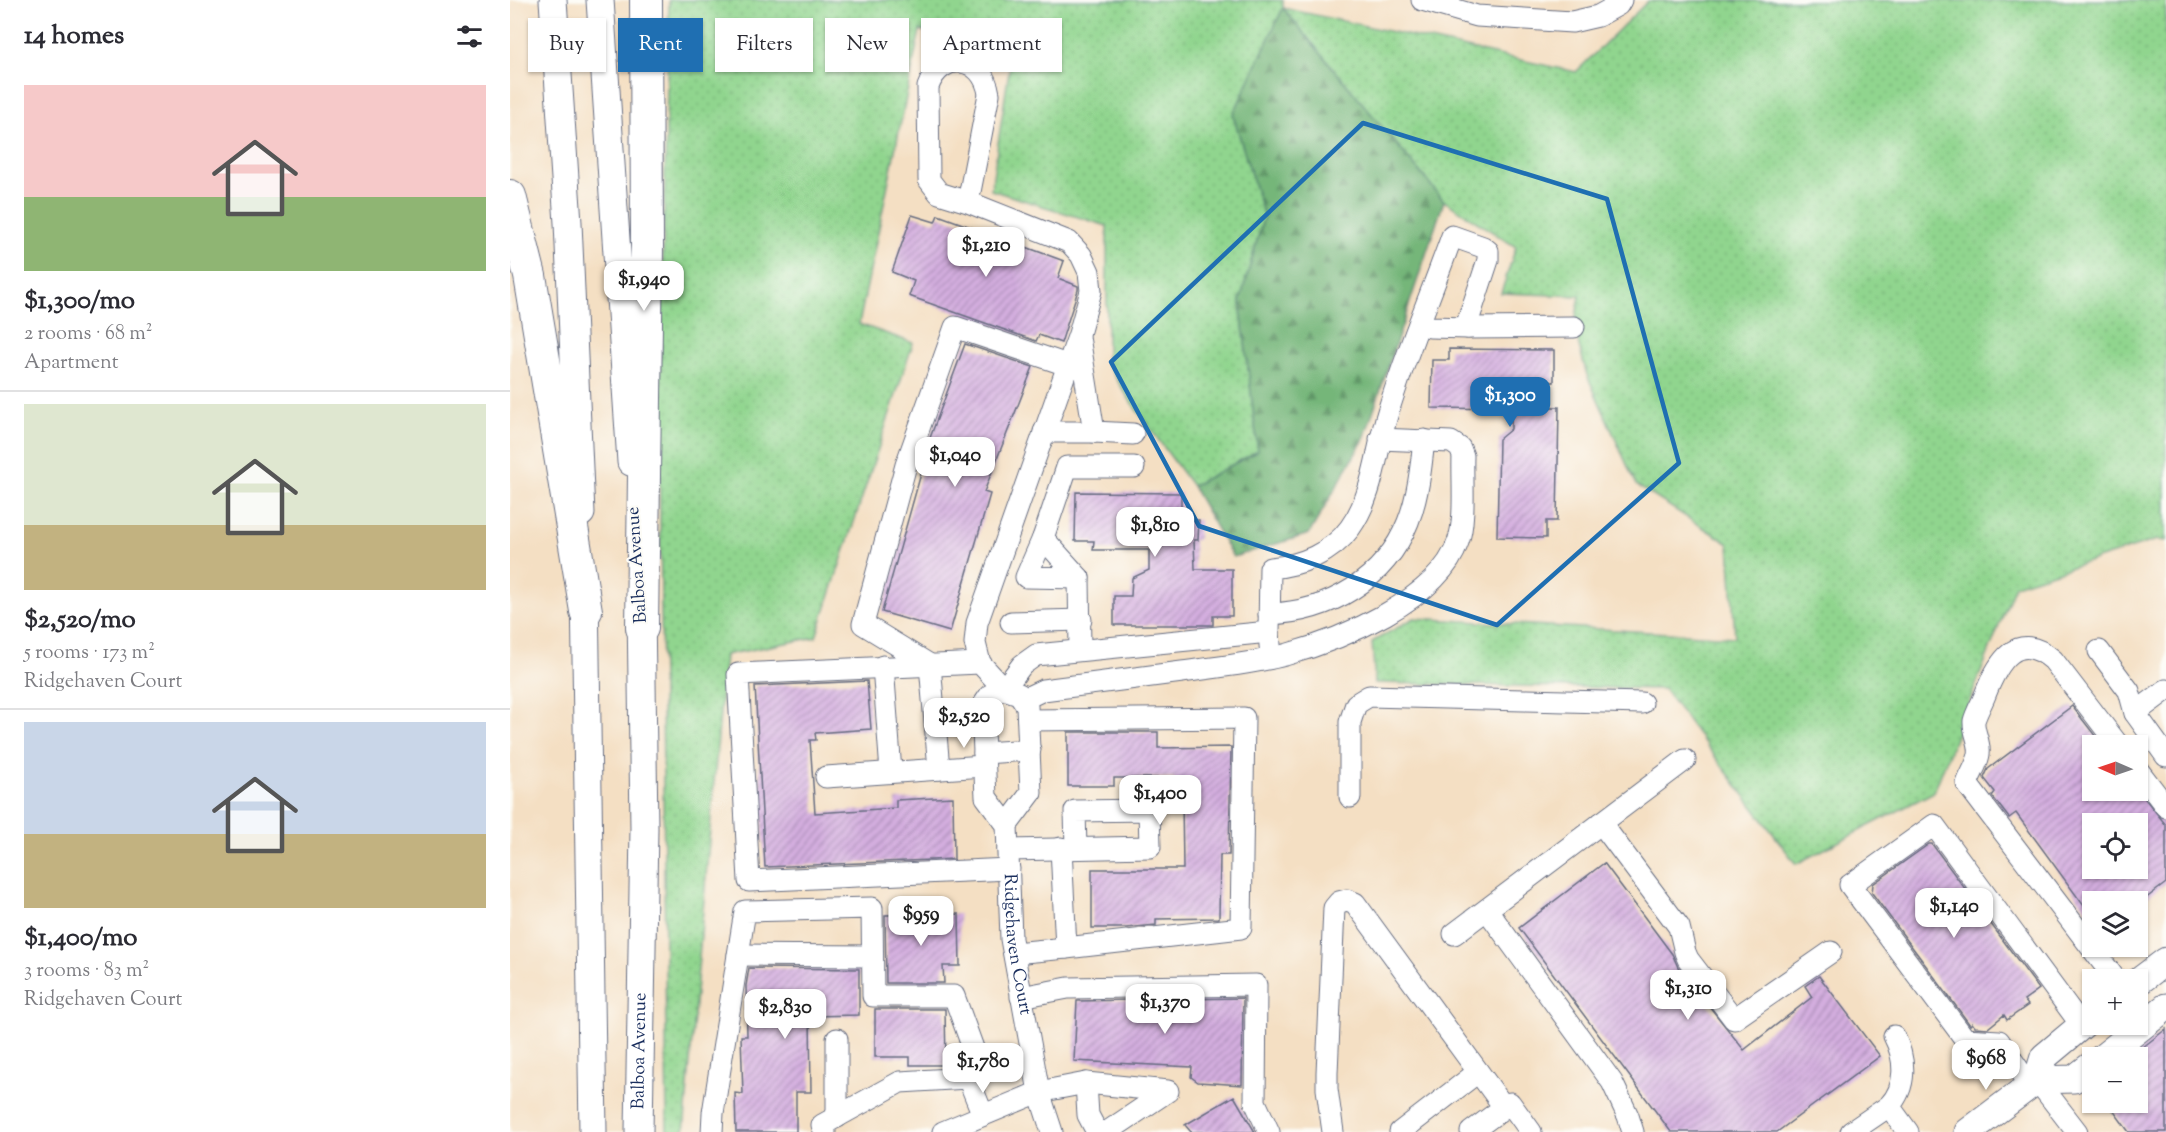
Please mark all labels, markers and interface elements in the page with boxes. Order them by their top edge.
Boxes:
text: 14 homes [24,18,124,55]
chip: Buy [528,18,606,72]
chip: Rent [618,18,703,72]
chip: Filters [715,18,813,72]
chip: New [825,18,909,72]
chip: Apartment [921,18,1062,72]
icon: filters [453,20,486,53]
icon: home [201,124,309,232]
pin: $1,210 [937,227,1035,278]
text: $1,210 [962,232,1011,261]
pin: $1,940 [595,261,693,312]
text: $1,940 [618,266,670,295]
text: $1,300/mo [24,283,135,320]
text: 2 rooms · 68 m² [24,320,152,349]
text: Apartment [24,349,119,378]
pin: $1,300 [1461,377,1559,428]
text: $1,300 [1484,382,1536,411]
pin: $1,040 [906,437,1004,488]
text: $1,040 [929,442,981,471]
icon: home [201,443,309,551]
street label: Balboa Avenue [621,506,655,624]
pin: $1,810 [1106,507,1204,558]
text: $1,810 [1130,512,1180,541]
text: $2,520/mo [24,602,136,639]
text: 5 rooms · 173 m² [24,639,155,668]
text: Ridgehaven Court [24,668,182,697]
pin: $2,520 [915,698,1013,749]
text: $2,520 [938,703,990,732]
north arrow [2082,735,2148,801]
map controls [2082,735,2148,1113]
icon: home [201,761,309,869]
pin: $1,400 [1111,775,1209,826]
text: $1,400 [1133,780,1187,809]
button: locate [2082,813,2148,879]
street label: Ridgehaven Court [996,873,1038,1017]
pin: $1,140 [1905,888,2003,939]
button: layers [2082,891,2148,957]
text: $1,140 [1929,893,1979,922]
pin: $959 [885,896,957,947]
text: $959 [902,901,940,930]
text: $1,400/mo [24,920,138,957]
text: 3 rooms · 83 m² [24,957,149,986]
button: + [2082,969,2148,1035]
pin: $1,310 [1639,970,1737,1021]
text: $1,310 [1664,975,1712,1004]
pin: $1,370 [1116,984,1214,1035]
text: Ridgehaven Court [24,986,182,1015]
pin: $2,830 [736,989,834,1040]
text: $1,370 [1140,989,1190,1018]
street label: Balboa Avenue [626,992,654,1110]
text: $2,830 [758,994,812,1023]
pin: $968 [1950,1040,2022,1091]
pin: $1,780 [934,1043,1032,1094]
text: $968 [1966,1045,2006,1074]
button: − [2082,1047,2148,1113]
text: $1,780 [956,1048,1010,1077]

